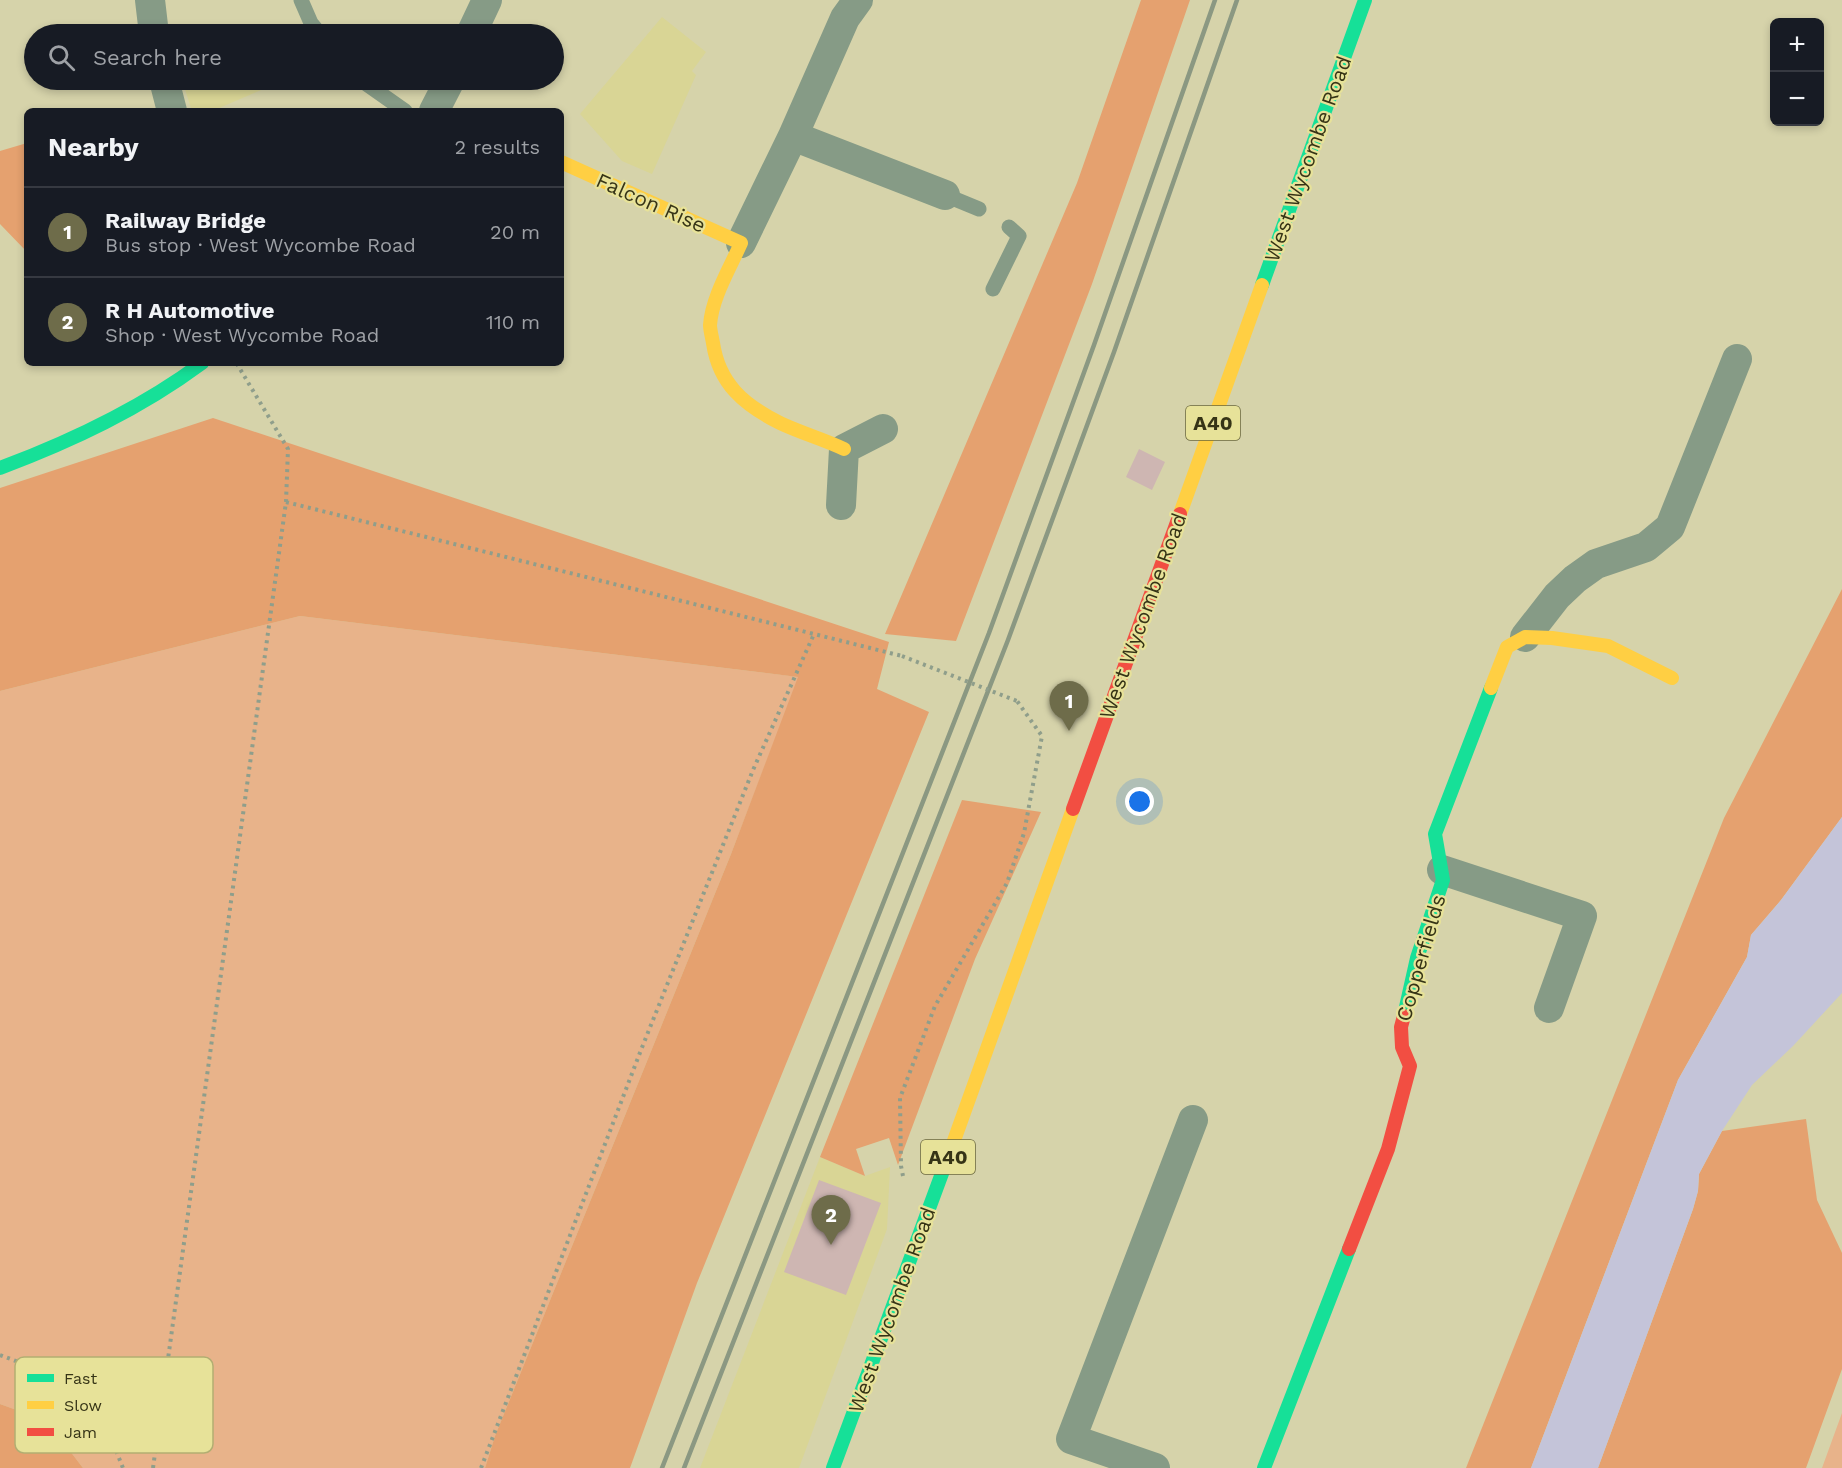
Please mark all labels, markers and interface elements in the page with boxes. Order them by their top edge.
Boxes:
map controls [1770,18,1824,126]
button: + [1770,18,1824,72]
search box [24,24,564,90]
icon: search [45,41,78,74]
text: Search here [93,45,222,70]
street label: West Wycombe Road [1259,53,1356,265]
button: − [1770,72,1824,126]
text: Nearby [48,132,139,162]
text: 2 results [455,135,540,159]
street label: Falcon Rise [593,167,710,238]
text: Railway Bridge [105,208,266,233]
text: 1 [63,220,72,244]
text: 20 m [490,220,540,244]
text: Bus stop · West Wycombe Road [105,233,416,257]
text: R H Automotive [105,298,275,323]
text: 2 [62,310,73,334]
text: 110 m [486,310,540,334]
text: Shop · West Wycombe Road [105,323,379,347]
road number: A40 [1186,406,1240,440]
street label: West Wycombe Road [1094,510,1191,722]
pin: 1 [1050,682,1088,731]
your location [1125,787,1154,816]
street label: Copperfields [1390,892,1451,1024]
road number: A40 [921,1140,975,1174]
pin: 2 [812,1196,850,1245]
street label: West Wycombe Road [843,1204,940,1416]
legend [15,1357,213,1453]
text: Fast [64,1369,97,1388]
text: Slow [64,1396,102,1415]
text: Jam [64,1423,97,1442]

